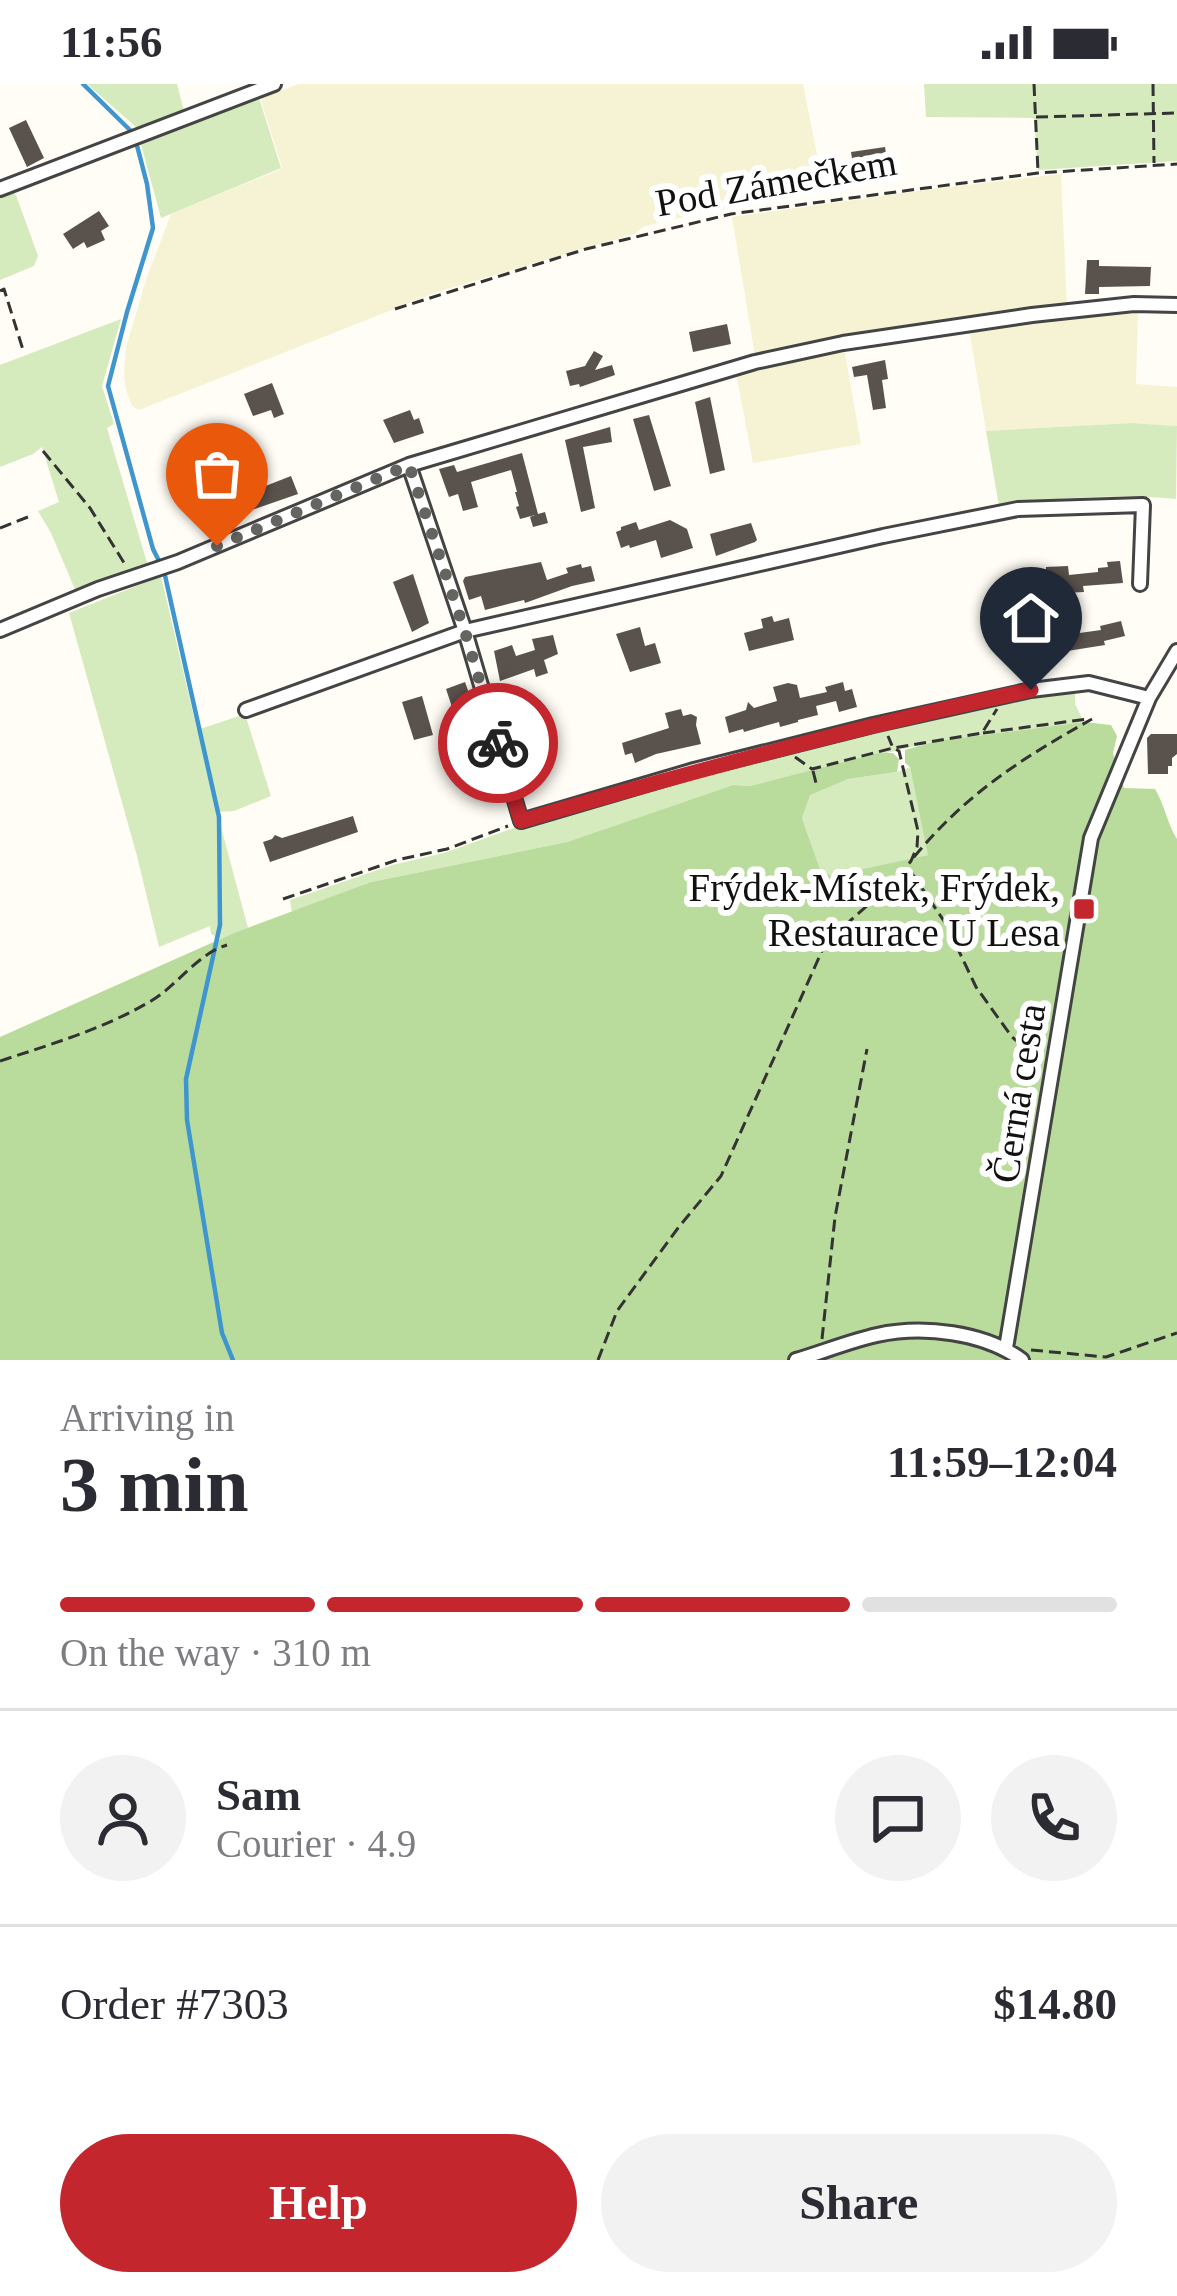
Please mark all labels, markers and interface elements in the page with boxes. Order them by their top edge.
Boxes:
text: 11:56 [60,17,163,67]
street label: Pod Zámečkem [652,140,900,224]
pin [166,423,268,546]
icon: bag [184,441,250,507]
pin [980,567,1082,690]
icon: home [998,585,1064,651]
courier [438,683,558,803]
icon: bike [465,710,531,776]
place label: Frýdek-Místek, Frýdek, Restaurace U Lesa [688,866,1060,954]
marker: Frýdek-Místek, Frýdek, Restaurace U Lesa [1071,896,1097,922]
street label: Černá cesta [983,1000,1053,1186]
text: Arriving in [60,1396,234,1439]
text: 11:59–12:04 [887,1437,1117,1487]
text: 3 min [60,1441,249,1528]
text: On the way · 310 m [60,1631,371,1674]
button: person [60,1755,186,1881]
button: chat [835,1755,961,1881]
button: phone [991,1755,1117,1881]
text: Sam [216,1770,301,1820]
text: Courier · 4.9 [216,1822,416,1865]
text: Order #7303 [60,1979,289,2029]
text: $14.80 [993,1979,1117,2029]
button: Help [60,2134,577,2272]
button: Share [601,2134,1117,2272]

